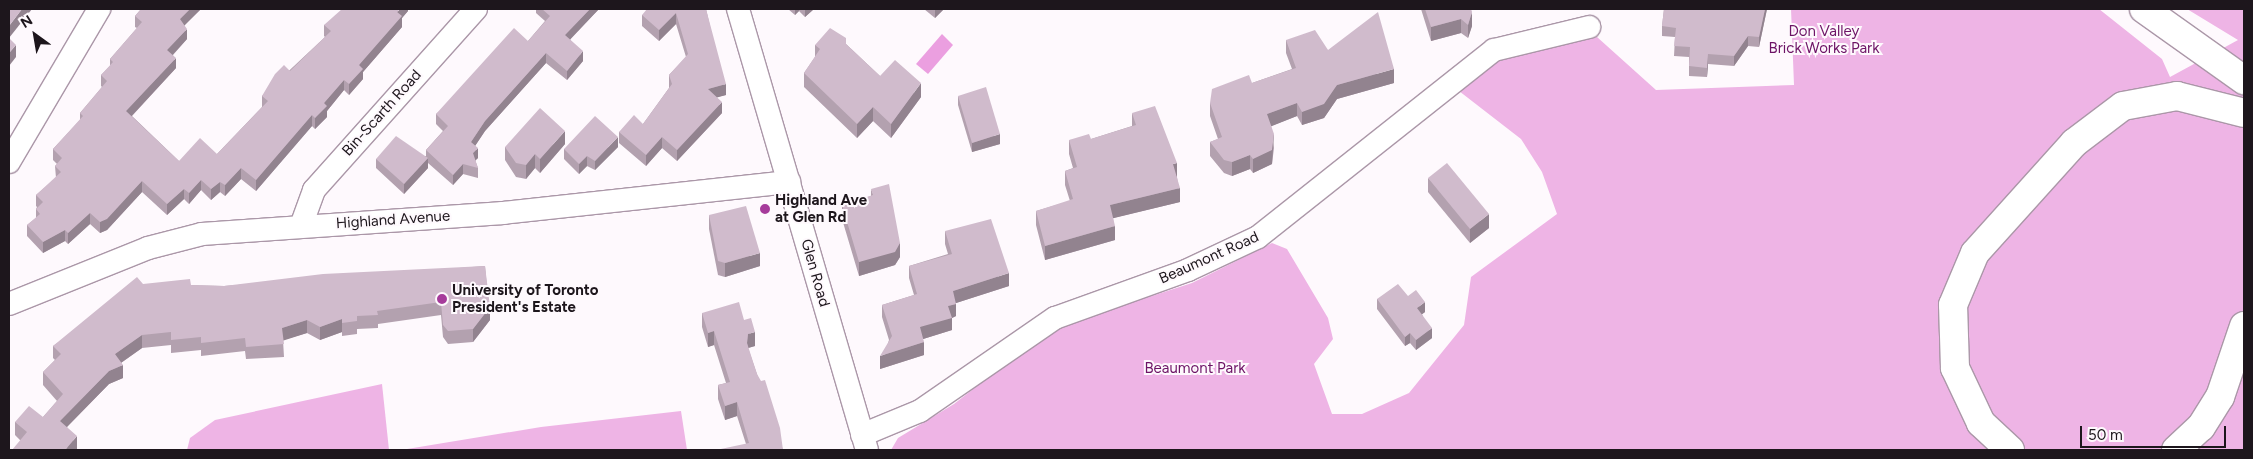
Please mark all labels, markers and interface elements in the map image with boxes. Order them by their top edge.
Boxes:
north arrow [10,10,60,60]
text: N [18,12,36,32]
park label: Don Valley Brick Works Park [1769,22,1879,57]
street label: Bin-Scarth Road [339,66,425,160]
place label: Highland Ave at Glen Rd [775,191,867,226]
marker: Highland Ave at Glen Rd [759,203,771,215]
street label: Highland Avenue [335,207,451,233]
street label: Beaumont Road [1156,228,1262,288]
street label: Glen Road [797,237,833,309]
place label: University of Toronto President's Estate [452,281,598,316]
marker: University of Toronto President's Estate [436,293,448,305]
park label: Beaumont Park [1144,360,1246,378]
scale bar [2083,416,2229,448]
text: 50 m [2088,426,2123,444]

